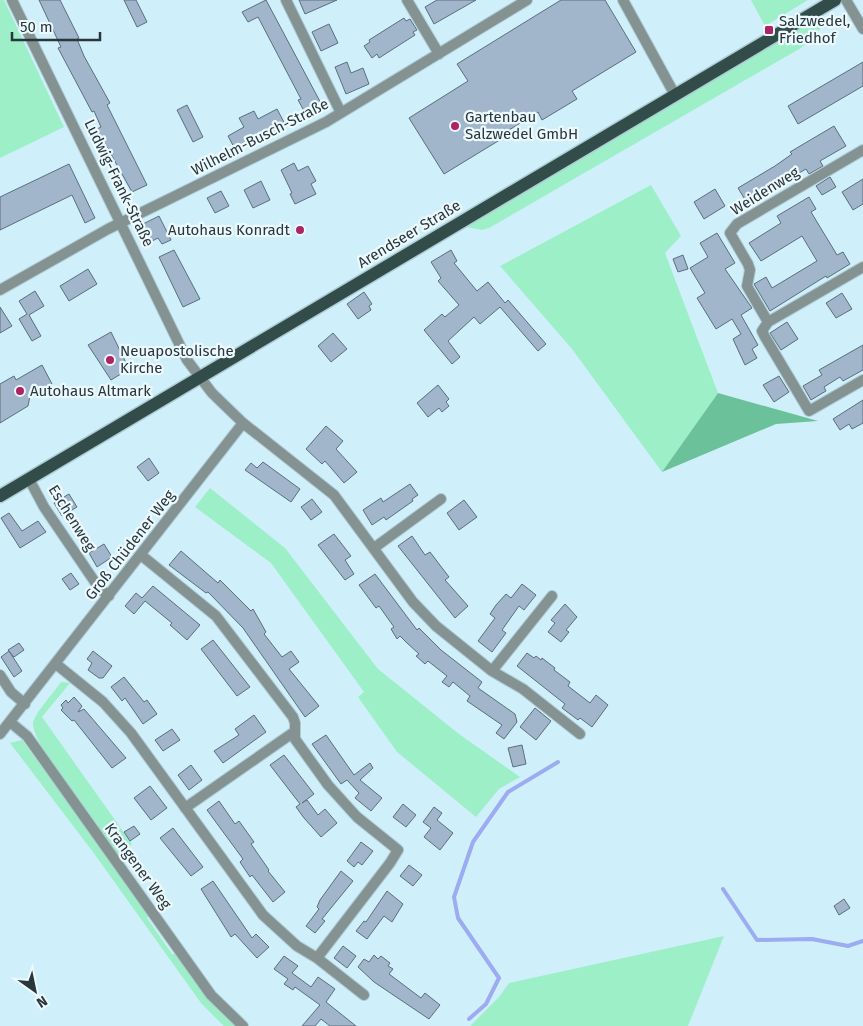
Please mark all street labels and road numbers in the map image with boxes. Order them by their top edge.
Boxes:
street label: Wilhelm-Busch-Straße [188,95,332,179]
street label: Ludwig-Frank-Straße [80,116,158,250]
street label: Weidenweg [727,163,803,219]
street label: Arendseer Straße [354,196,464,272]
street label: Eschenweg [45,482,100,555]
street label: Groß Chüdener Weg [82,486,179,603]
street label: Krangener Weg [101,820,175,913]

